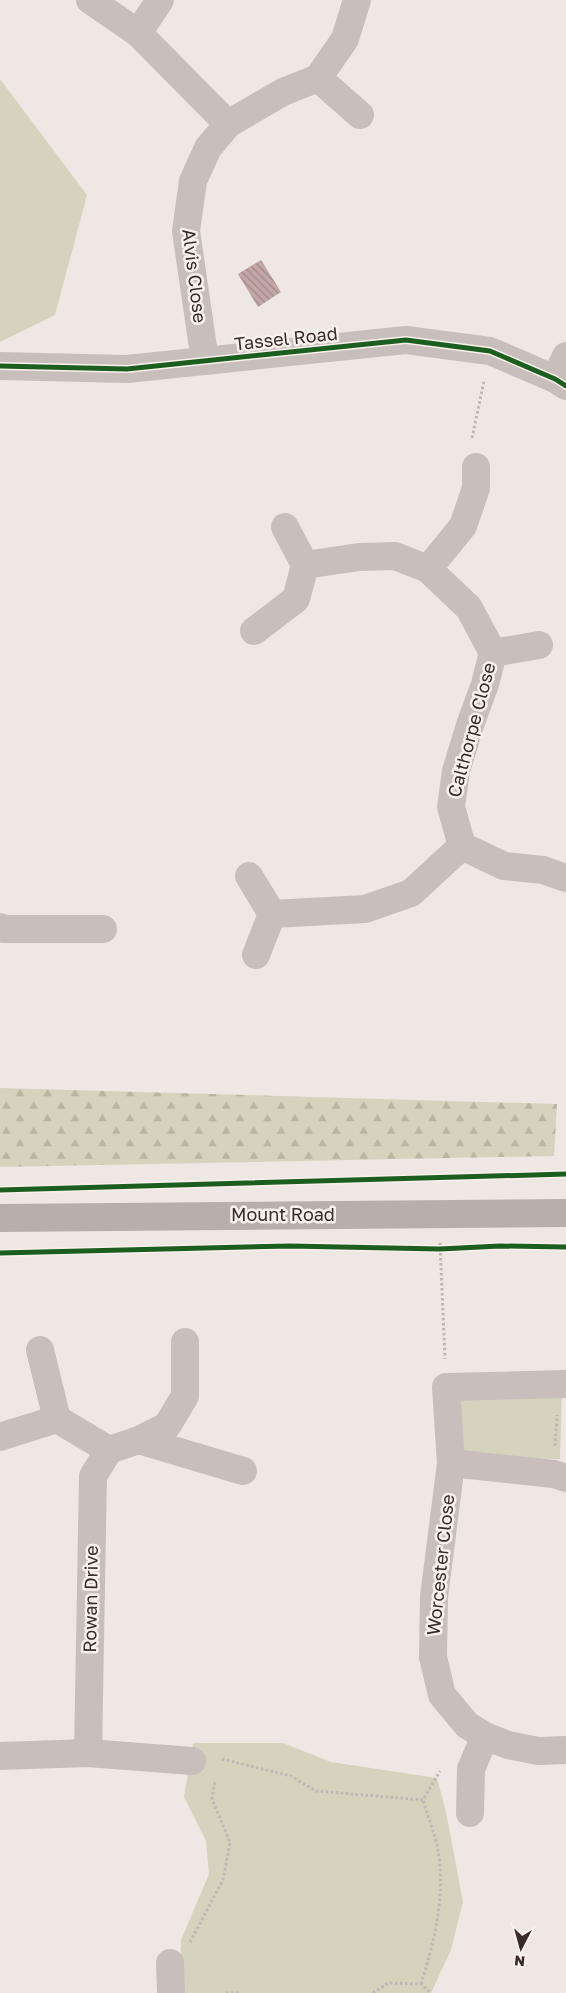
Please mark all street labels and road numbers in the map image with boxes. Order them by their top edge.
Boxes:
street label: Alvis Close [178,228,212,324]
street label: Tassel Road [233,322,339,354]
street label: Calthorpe Close [442,660,500,799]
street label: Mount Road [231,1203,335,1225]
street label: Worcester Close [422,1493,458,1637]
street label: Rowan Drive [78,1545,102,1653]

